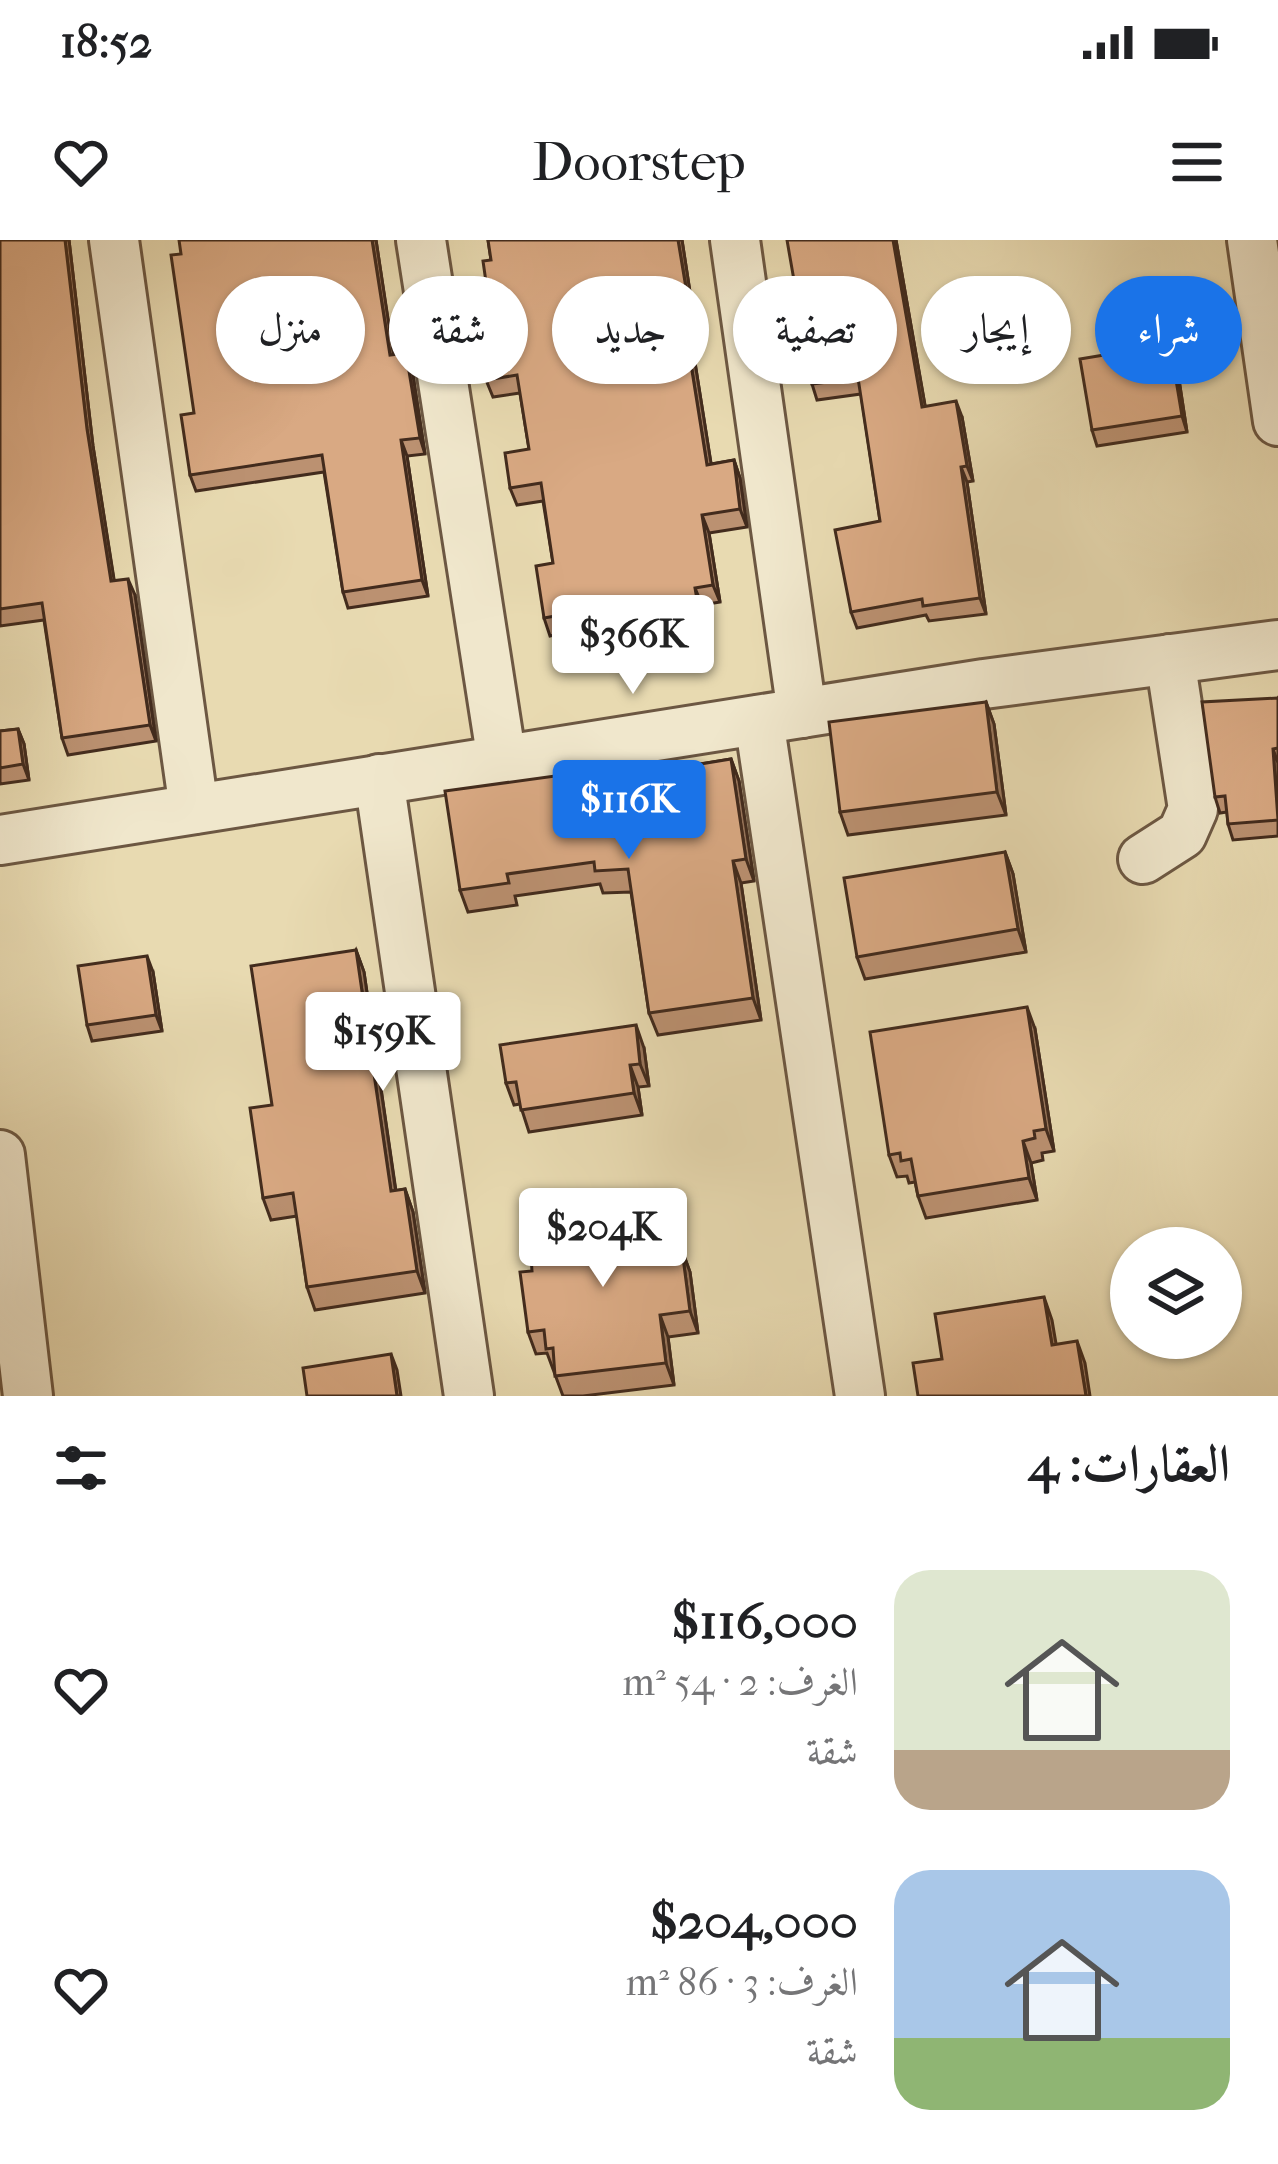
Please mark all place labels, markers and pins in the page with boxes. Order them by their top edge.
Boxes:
pin: $366K [549,595,717,697]
pin: $116K [545,760,713,862]
pin: $159K [299,992,467,1094]
pin: $204K [519,1188,687,1290]

